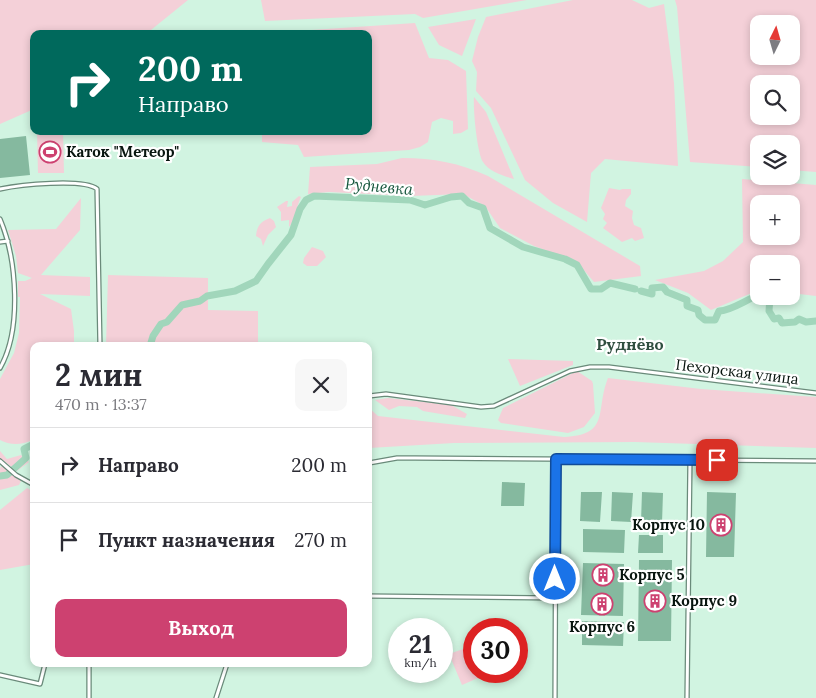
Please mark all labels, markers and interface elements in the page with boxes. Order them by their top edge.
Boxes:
north arrow [750,15,800,65]
map controls [750,15,800,305]
text: 200 m [138,46,243,91]
icon: right [55,50,120,115]
button: search [750,75,800,125]
text: Направо [138,90,229,118]
button: layers [750,135,800,185]
sports icon: Каток "Метеор" [38,140,62,164]
place label: Каток "Метеор" [66,142,179,161]
water label: Рудневка [344,173,414,199]
button: + [750,195,800,245]
button: − [750,255,800,305]
district label: Руднёво [596,334,664,354]
street label: Пехорская улица [674,355,800,389]
text: 2 мин [55,356,143,394]
button: close [295,359,347,411]
text: 470 m · 13:37 [55,394,147,414]
pin [696,439,738,481]
icon: arrive [703,446,731,474]
icon: right [55,451,83,479]
text: Направо [98,453,179,477]
text: 200 m [291,453,347,477]
building icon: Корпус 10 [709,513,733,537]
place label: Корпус 10 [632,515,705,534]
icon: arrive [55,526,83,554]
text: Пункт назначения [98,528,275,552]
text: 270 m [294,528,347,552]
position arrow [528,552,580,604]
building icon: Корпус 5 [591,563,615,587]
place label: Корпус 5 [619,565,685,584]
building icon: Корпус 9 [643,589,667,613]
place label: Корпус 9 [671,591,737,610]
building icon: Корпус 6 [590,592,614,616]
button: Выход [55,599,347,657]
place label: Корпус 6 [569,617,635,636]
speed limit sign: 30 [463,618,528,683]
text: 21 [409,628,432,660]
text: km/h [404,655,437,670]

